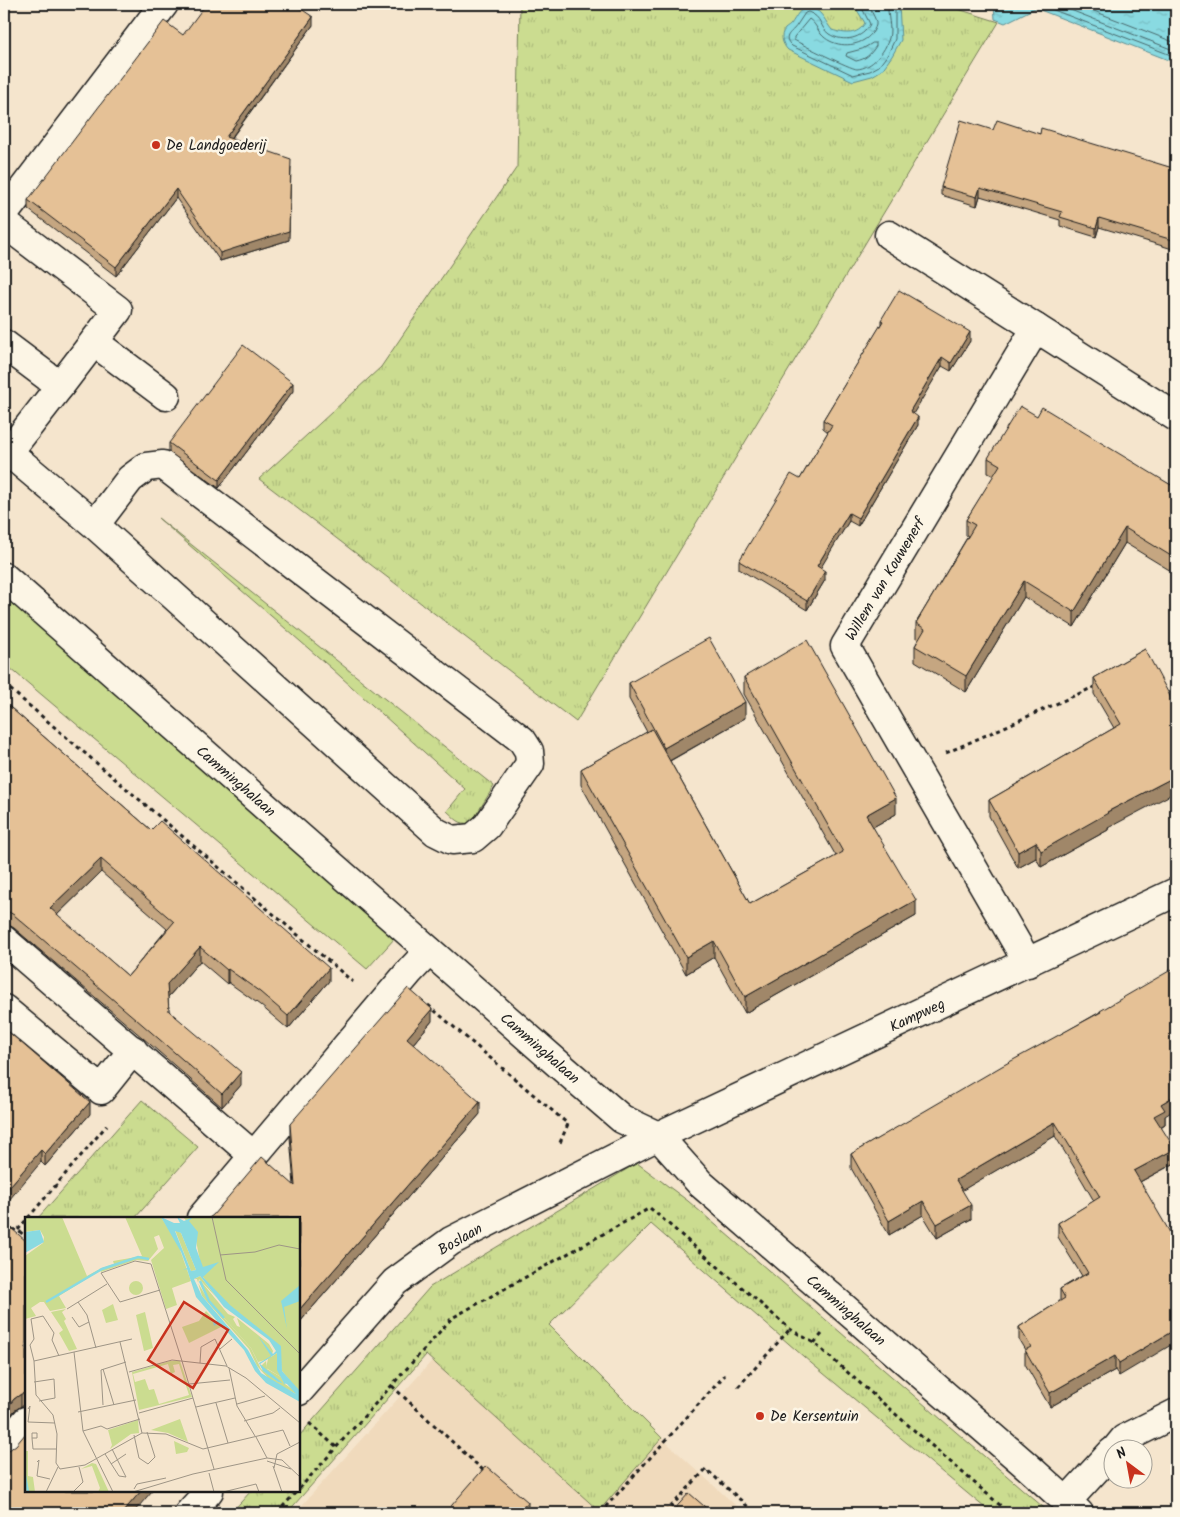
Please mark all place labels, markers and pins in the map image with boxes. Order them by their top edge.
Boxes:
place label: De Landgoederij [166,134,268,158]
marker: De Landgoederij [150,139,162,151]
place label: De Kersentuin [770,1405,859,1429]
marker: De Kersentuin [754,1410,766,1422]

